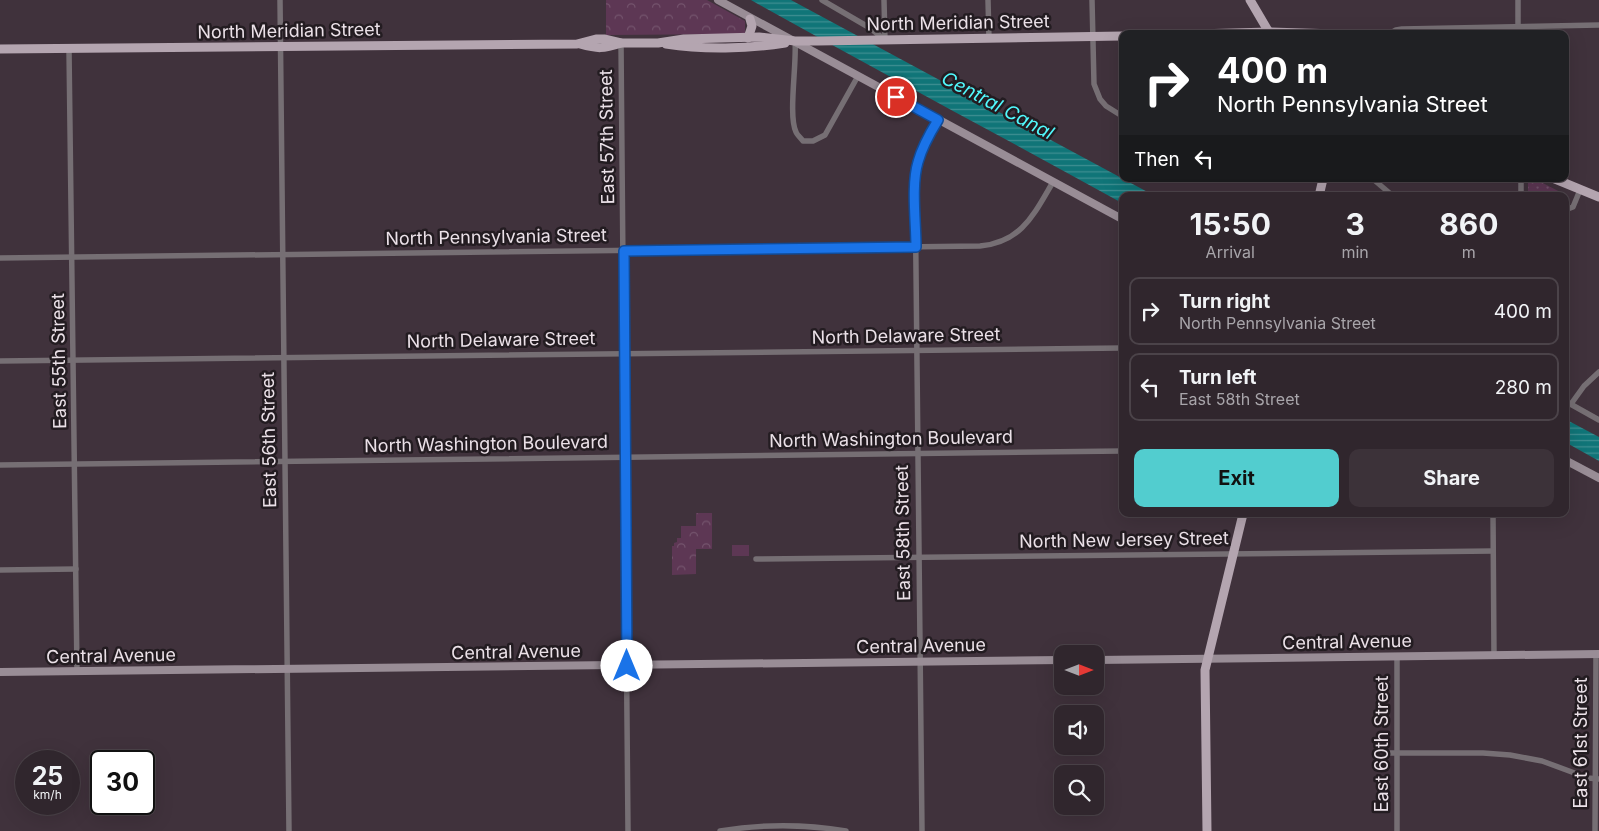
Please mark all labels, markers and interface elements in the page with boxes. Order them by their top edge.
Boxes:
street label: North Meridian Street [866,10,1050,35]
street label: North Meridian Street [197,18,381,43]
text: 400 m [1217,49,1328,91]
icon: right [1134,50,1199,115]
water label: Central Canal [938,66,1058,145]
street label: East 57th Street [595,69,618,205]
pin [875,76,917,118]
icon: arrive [882,83,910,111]
text: North Pennsylvania Street [1217,91,1488,117]
icon: left [1190,145,1218,173]
text: Then [1134,148,1180,171]
text: 15:50 [1189,206,1271,242]
text: 3 [1345,206,1365,242]
text: 860 [1439,206,1499,242]
street label: North Pennsylvania Street [385,224,607,249]
text: Arrival [1206,242,1255,262]
text: min [1341,242,1369,262]
text: m [1462,242,1476,262]
text: Turn right [1179,290,1270,313]
street label: East 55th Street [47,293,70,429]
icon: right [1136,297,1164,325]
text: 400 m [1494,300,1552,323]
text: North Pennsylvania Street [1179,313,1376,333]
street label: North Delaware Street [812,323,1001,348]
street label: North Delaware Street [407,327,596,352]
text: Turn left [1179,366,1257,389]
street label: East 56th Street [257,372,280,508]
icon: left [1136,373,1164,401]
text: 280 m [1495,376,1552,399]
text: East 58th Street [1179,389,1300,409]
street label: North Washington Boulevard [769,426,1013,451]
street label: North Washington Boulevard [364,431,608,456]
button: Exit [1134,449,1339,507]
button: Share [1349,449,1554,507]
street label: East 58th Street [891,465,914,601]
street label: North New Jersey Street [1019,527,1229,552]
street label: Central Avenue [1282,630,1412,653]
street label: Central Avenue [856,634,986,657]
position arrow [600,639,652,691]
street label: Central Avenue [451,640,581,663]
street label: Central Avenue [46,644,176,667]
north arrow [1054,645,1104,695]
map controls [1054,645,1104,815]
street label: East 60th Street [1371,676,1392,812]
street label: East 61st Street [1570,677,1591,809]
button: sound [1054,705,1104,755]
speed limit sign: 30 [90,750,155,815]
text: 25 [32,761,63,791]
button: search [1054,765,1104,815]
text: km/h [33,787,62,802]

